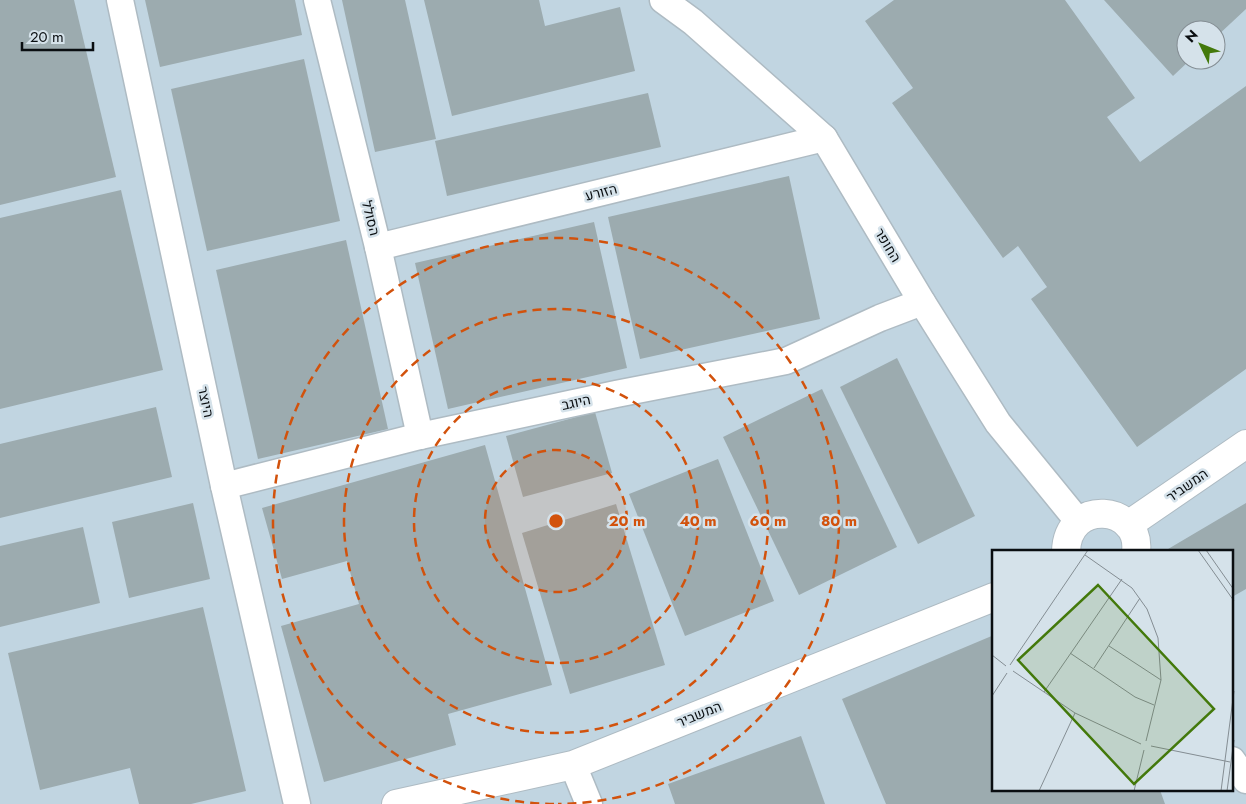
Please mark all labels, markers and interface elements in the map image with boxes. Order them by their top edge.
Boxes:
scale bar [22,20,94,52]
north arrow [1176,20,1226,70]
text: N [1180,25,1203,47]
text: 20 m [30,26,64,48]
street label: הזורע [583,178,619,206]
street label: הסולל [357,198,385,238]
street label: החופר [870,224,906,266]
street label: היוצר [193,385,219,419]
street label: היוגב [560,389,592,415]
street label: המשביר [1162,463,1212,507]
text: 20 m [609,510,645,532]
text: 40 m [679,510,717,532]
text: 60 m [750,510,786,532]
text: 80 m [821,510,857,532]
centre of rings [547,512,565,530]
inset map [992,550,1234,792]
street label: המשביר [674,696,724,732]

